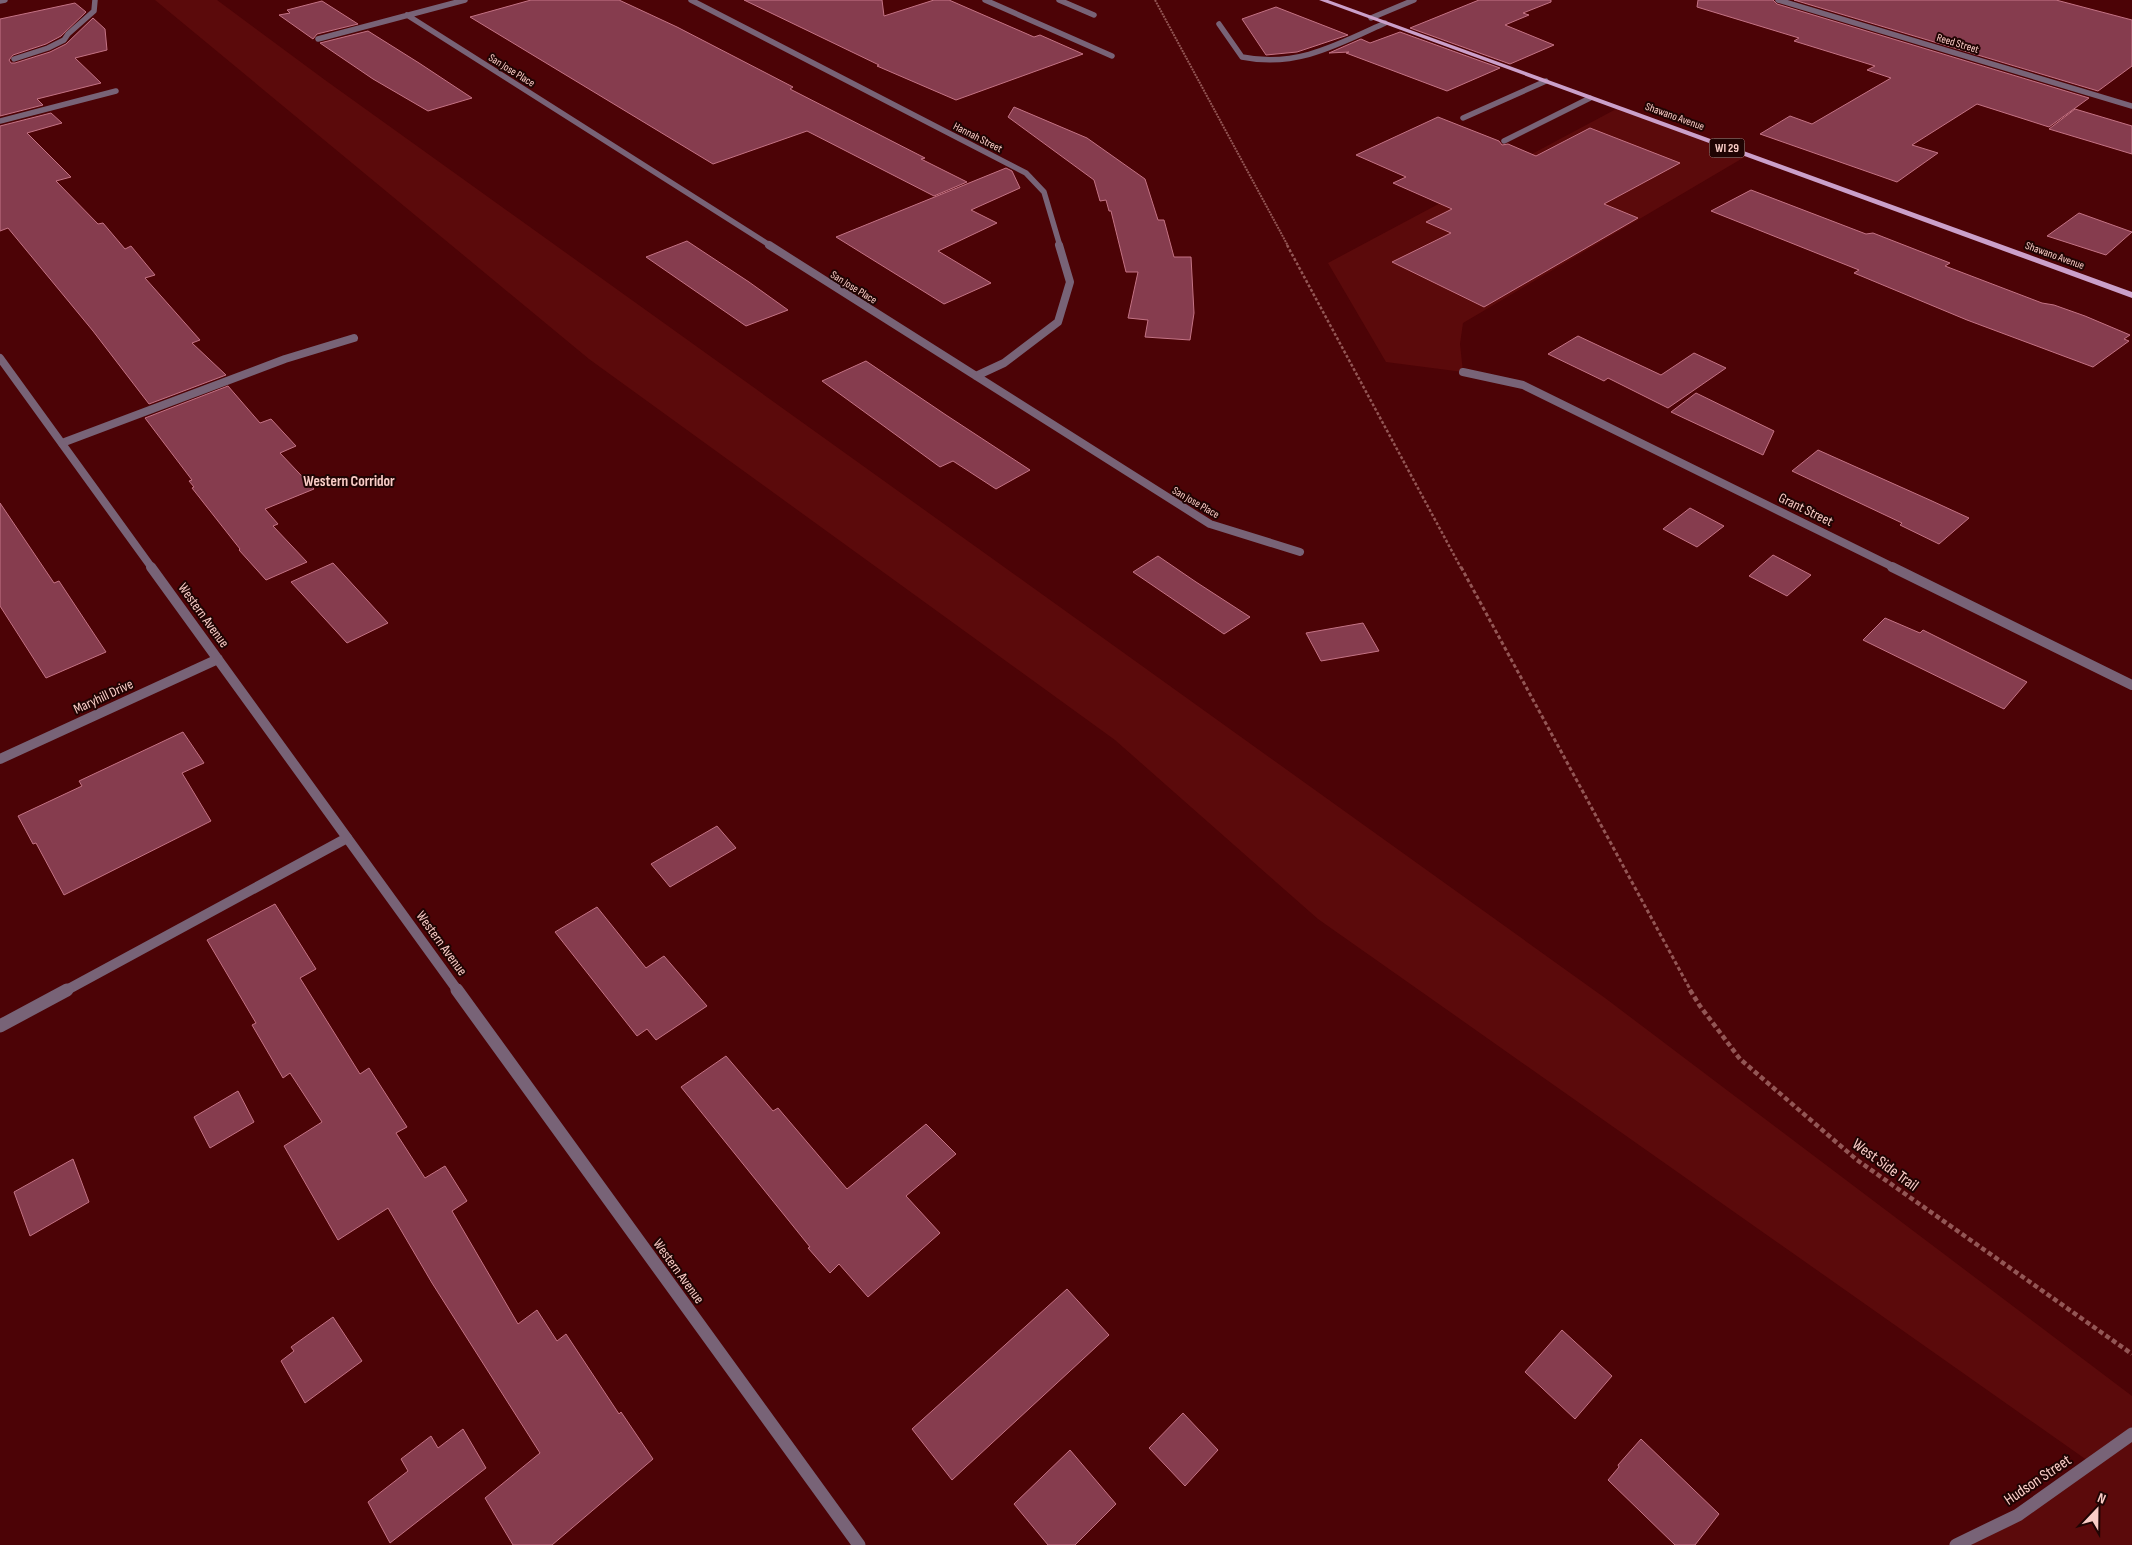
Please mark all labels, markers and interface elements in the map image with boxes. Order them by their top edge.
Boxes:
street label: Reed Street [1935,31,1981,56]
street label: San Jose Place [486,51,537,90]
street label: Shawano Avenue [1644,100,1706,133]
street label: Hannah Street [951,120,1005,156]
road number: WI 29 [1710,138,1744,158]
street label: Shawano Avenue [2024,239,2086,272]
street label: San Jose Place [828,268,879,307]
district label: Western Corridor [303,472,395,491]
street label: San Jose Place [1170,484,1222,521]
street label: Grant Street [1776,489,1836,530]
street label: Western Avenue [174,580,233,651]
street label: Maryhill Drive [71,675,136,718]
street label: Western Avenue [412,908,471,979]
street label: West Side Trail [1848,1135,1922,1196]
street label: Western Avenue [649,1236,708,1307]
street label: Hudson Street [2001,1451,2075,1510]
north arrow [2072,1485,2122,1535]
text: N [2095,1489,2108,1508]

